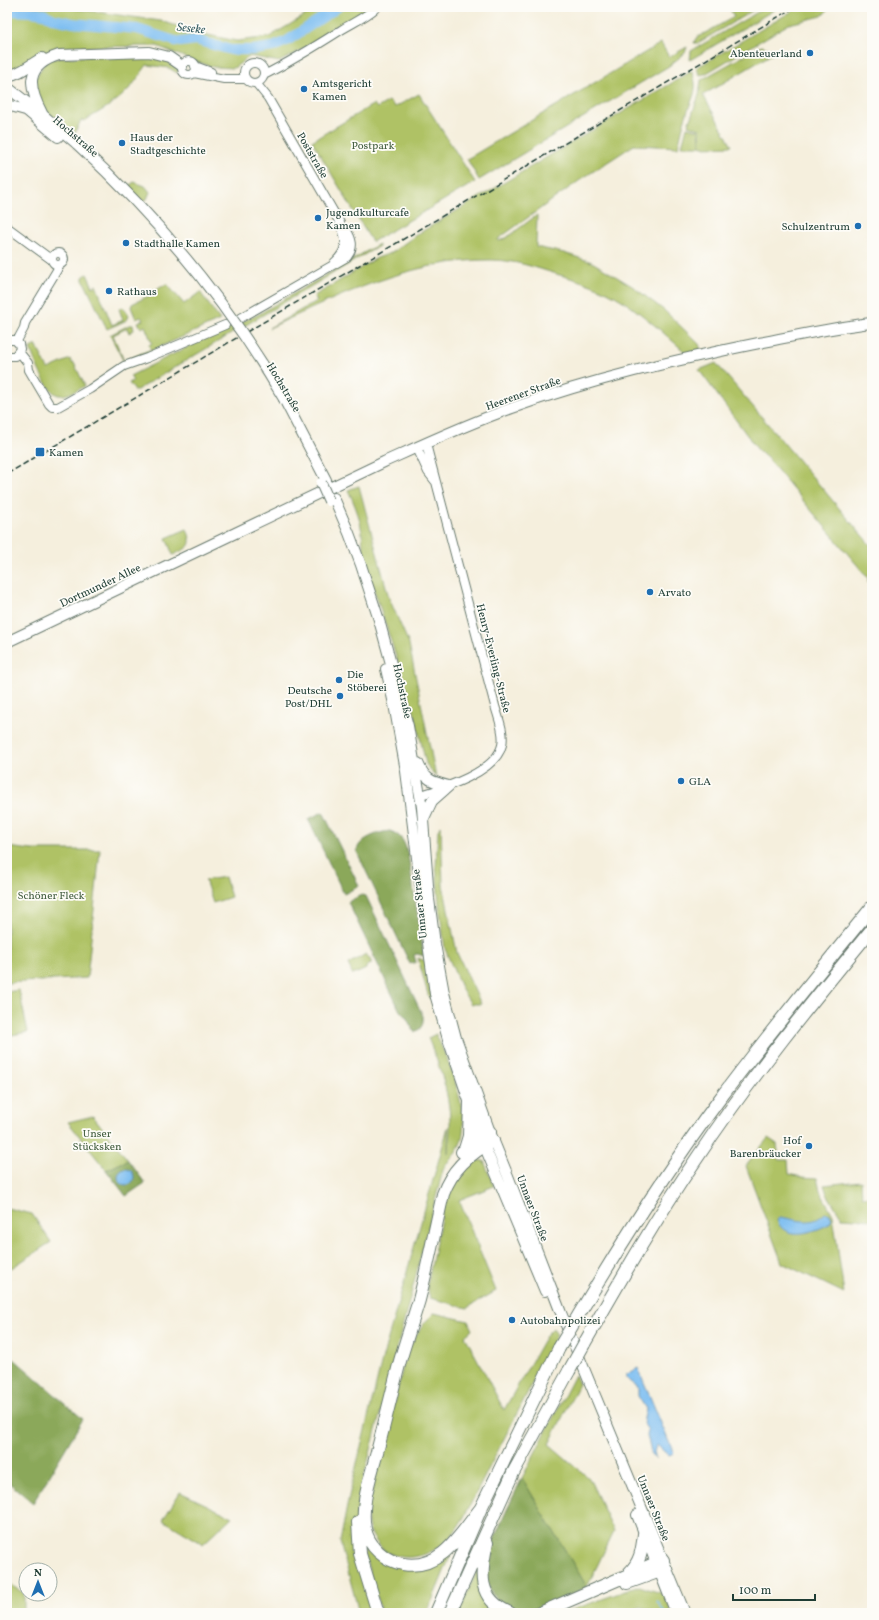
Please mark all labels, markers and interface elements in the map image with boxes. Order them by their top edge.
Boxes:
water label: Seseke [176,20,207,39]
place label: Abenteuerland [730,47,802,62]
marker: Abenteuerland [805,48,815,58]
place label: Amtsgericht Kamen [312,77,372,105]
marker: Amtsgericht Kamen [299,84,309,94]
street label: Hochstraße [49,113,101,161]
street label: Poststraße [292,130,331,182]
place label: Haus der Stadtgeschichte [130,131,206,159]
marker: Haus der Stadtgeschichte [117,138,127,148]
park label: Postpark [352,139,394,154]
place label: Jugendkulturcafe Kamen [326,206,409,234]
marker: Jugendkulturcafe Kamen [313,213,323,223]
place label: Schulzentrum [782,220,850,235]
marker: Schulzentrum [853,221,863,231]
place label: Stadthalle Kamen [134,237,220,252]
marker: Stadthalle Kamen [121,238,131,248]
place label: Rathaus [117,285,157,300]
marker: Rathaus [104,286,114,296]
street label: Hochstraße [262,360,304,416]
street label: Heerener Straße [484,374,563,415]
marker: Kamen [34,446,46,458]
place label: Kamen [49,446,84,461]
street label: Dortmunder Allee [58,561,144,612]
place label: Arvato [658,586,691,601]
marker: Arvato [645,587,655,597]
street label: Henry-Everling-Straße [472,602,513,714]
street label: Hochstraße [388,662,415,720]
place label: Die Stöberei [347,668,387,696]
marker: Die Stöberei [334,675,344,685]
place label: Deutsche Post/DHL [285,684,332,712]
marker: Deutsche Post/DHL [335,691,345,701]
place label: GLA [689,775,711,790]
marker: GLA [676,776,686,786]
street label: Unnaer Straße [409,868,432,939]
park label: Schöner Fleck [17,889,85,904]
park label: Unser Stücksken [72,1127,122,1155]
place label: Hof Barenbräucker [730,1134,802,1162]
marker: Hof Barenbräucker [804,1141,814,1151]
street label: Unnaer Straße [512,1173,551,1244]
place label: Autobahnpolizei [520,1314,601,1329]
marker: Autobahnpolizei [507,1315,517,1325]
street label: Unnaer Straße [633,1473,673,1544]
north arrow [18,1562,58,1602]
text: N [34,1566,42,1581]
scale bar [733,1576,815,1602]
text: 100 m [739,1583,772,1599]

